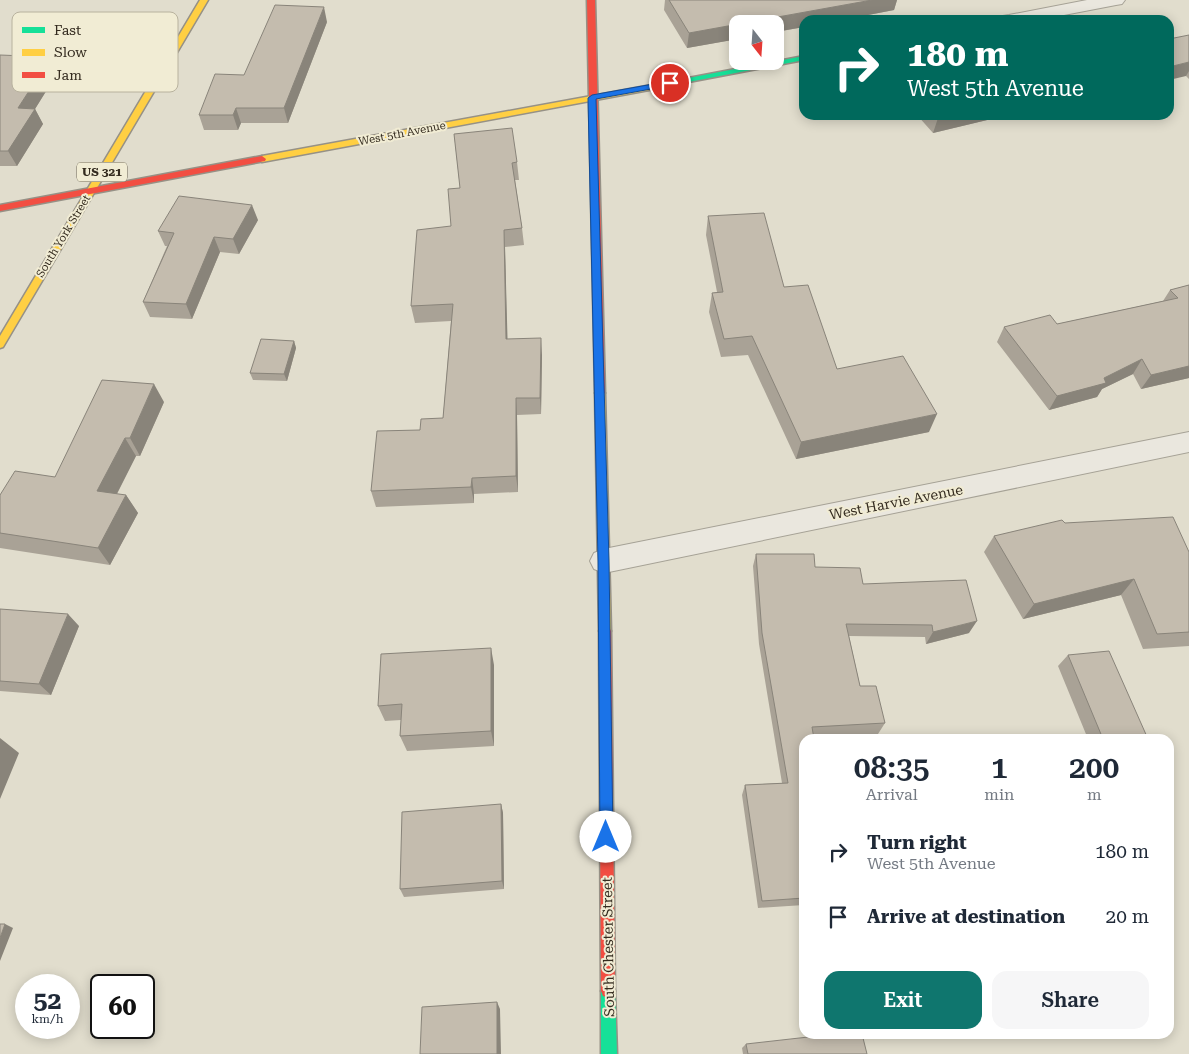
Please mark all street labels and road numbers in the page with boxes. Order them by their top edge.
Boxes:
street label: West 5th Avenue [357,119,447,148]
road number: US 321 [77,162,127,182]
street label: South York Street [34,193,93,280]
street label: West Harvie Avenue [828,481,965,523]
street label: South Chester Street [599,877,617,1017]

